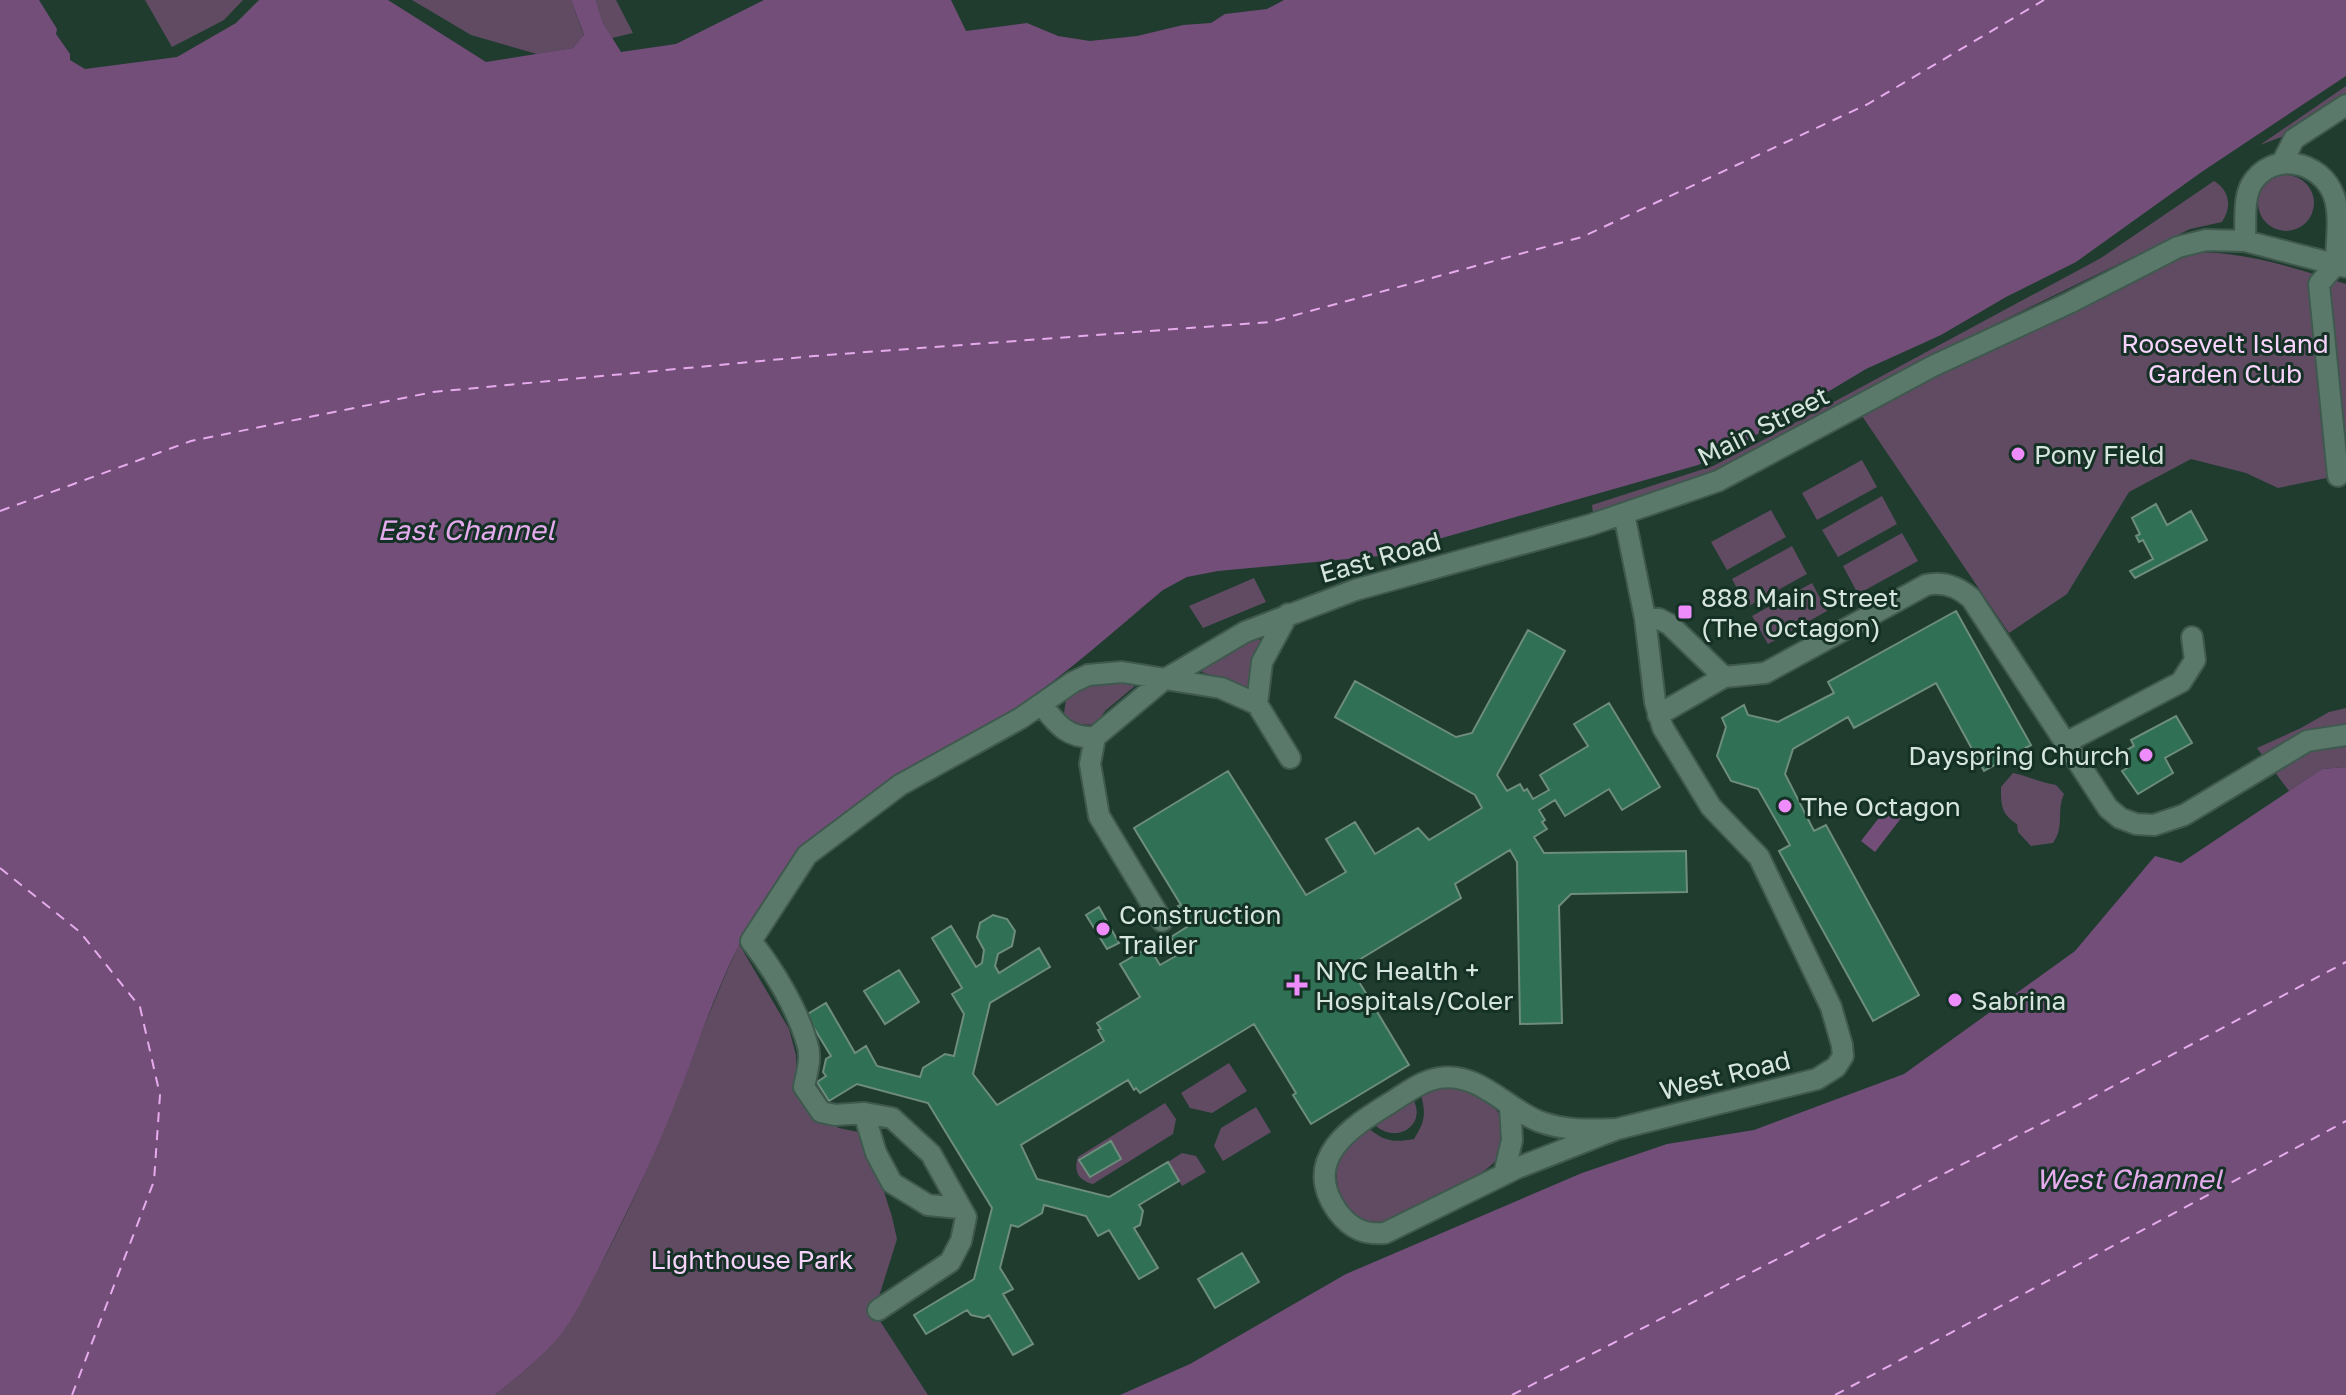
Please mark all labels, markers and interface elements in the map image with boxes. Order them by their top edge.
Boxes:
park label: Roosevelt Island Garden Club [2121,328,2329,389]
street label: Main Street [1692,380,1834,472]
place label: Pony Field [2034,439,2164,470]
marker: Pony Field [2009,445,2027,463]
water label: East Channel [377,513,556,546]
street label: East Road [1316,525,1444,589]
place label: 888 Main Street (The Octagon) [1701,582,1899,643]
marker: 888 Main Street (The Octagon) [1676,603,1694,621]
place label: Dayspring Church [1908,740,2130,771]
marker: Dayspring Church [2137,746,2155,764]
place label: The Octagon [1801,791,1961,822]
marker: The Octagon [1776,797,1794,815]
place label: Construction Trailer [1119,899,1281,960]
marker: Construction Trailer [1094,920,1112,938]
place label: NYC Health + Hospitals/Coler [1315,955,1513,1016]
marker: NYC Health + Hospitals/Coler [1286,974,1308,996]
place label: Sabrina [1971,985,2066,1016]
marker: Sabrina [1946,991,1964,1009]
street label: West Road [1657,1044,1793,1106]
water label: West Channel [2036,1162,2223,1195]
park label: Lighthouse Park [651,1244,854,1275]

